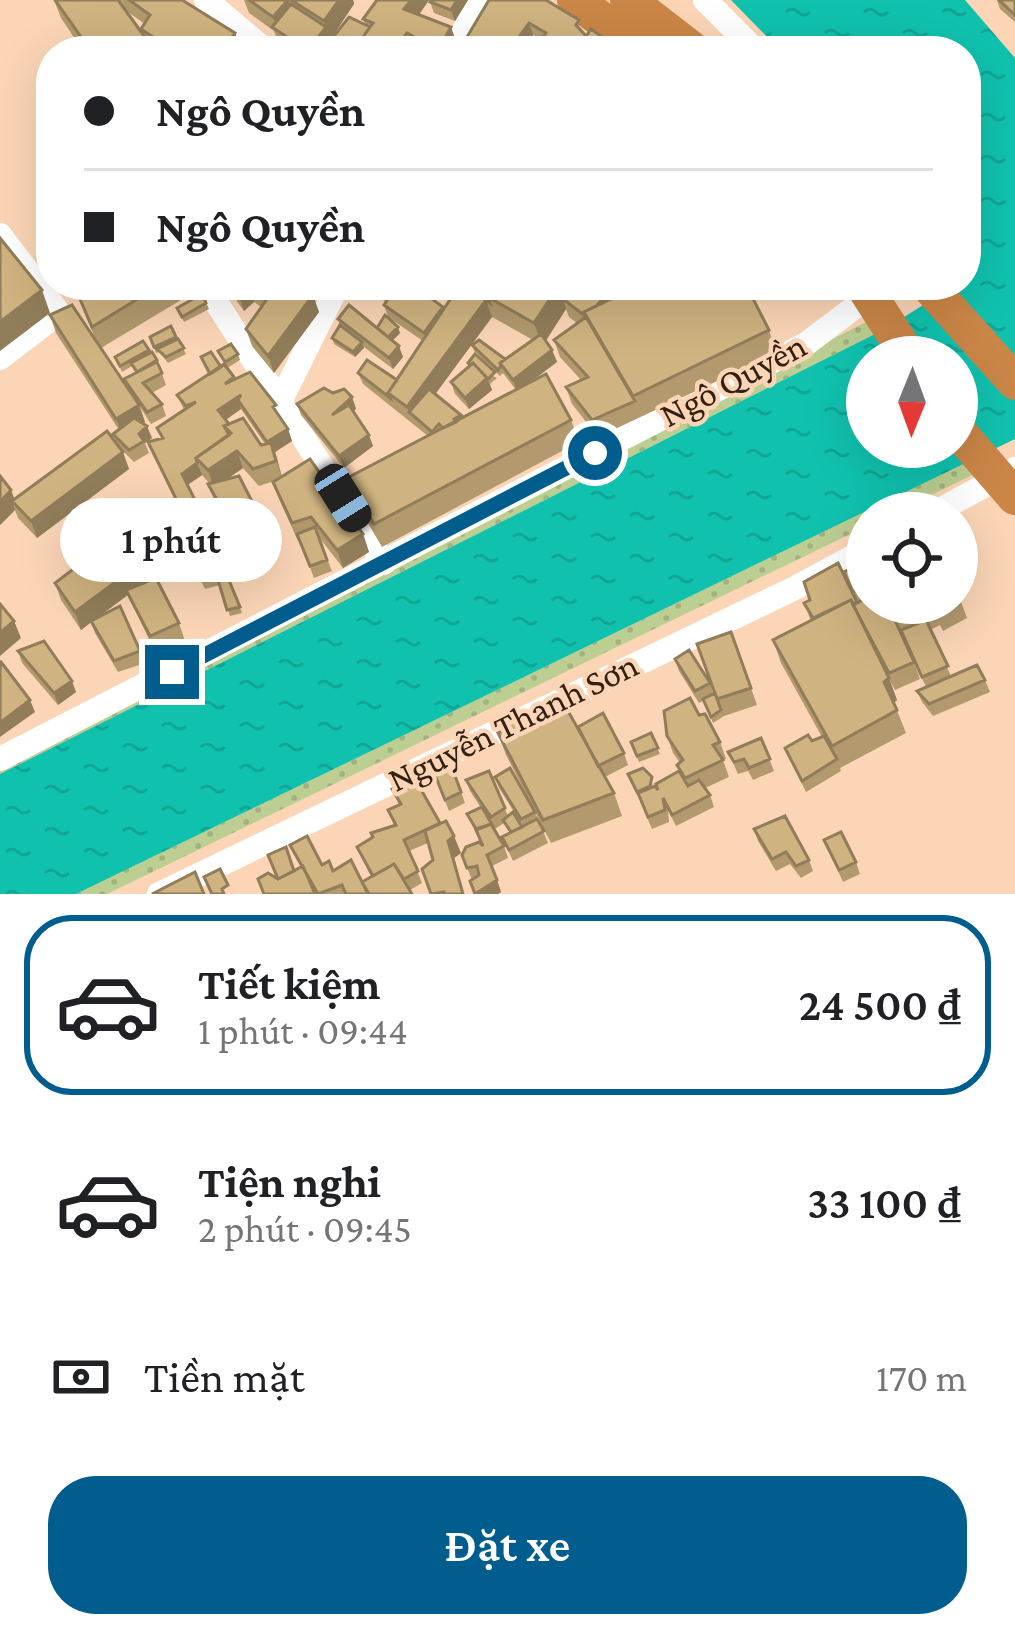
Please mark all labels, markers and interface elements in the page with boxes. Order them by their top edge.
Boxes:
text: Ngô Quyền [156,86,365,136]
text: Ngô Quyền [156,202,365,252]
street label: Ngô Quyền [653,325,813,435]
north arrow [846,336,978,468]
map controls [846,336,978,624]
route start [568,426,622,480]
car [309,458,377,538]
button: locate [846,492,978,624]
callout: 1 phút [61,498,283,582]
text: 1 phút [121,518,221,561]
street label: Nguyễn Thanh Sơn [382,644,644,800]
route end [145,645,199,699]
icon: car [54,951,162,1059]
text: Tiết kiệm [198,959,380,1009]
text: 24 500 ₫ [799,980,961,1030]
text: 1 phút · 09:44 [198,1009,408,1052]
icon: car [54,1149,162,1257]
text: Tiện nghi [198,1157,381,1207]
text: 33 100 ₫ [807,1178,961,1228]
text: 2 phút · 09:45 [198,1207,412,1250]
icon: cash [48,1344,114,1410]
text: Tiền mặt [144,1352,305,1402]
text: 170 m [876,1356,967,1399]
button: Đặt xe [48,1476,967,1614]

